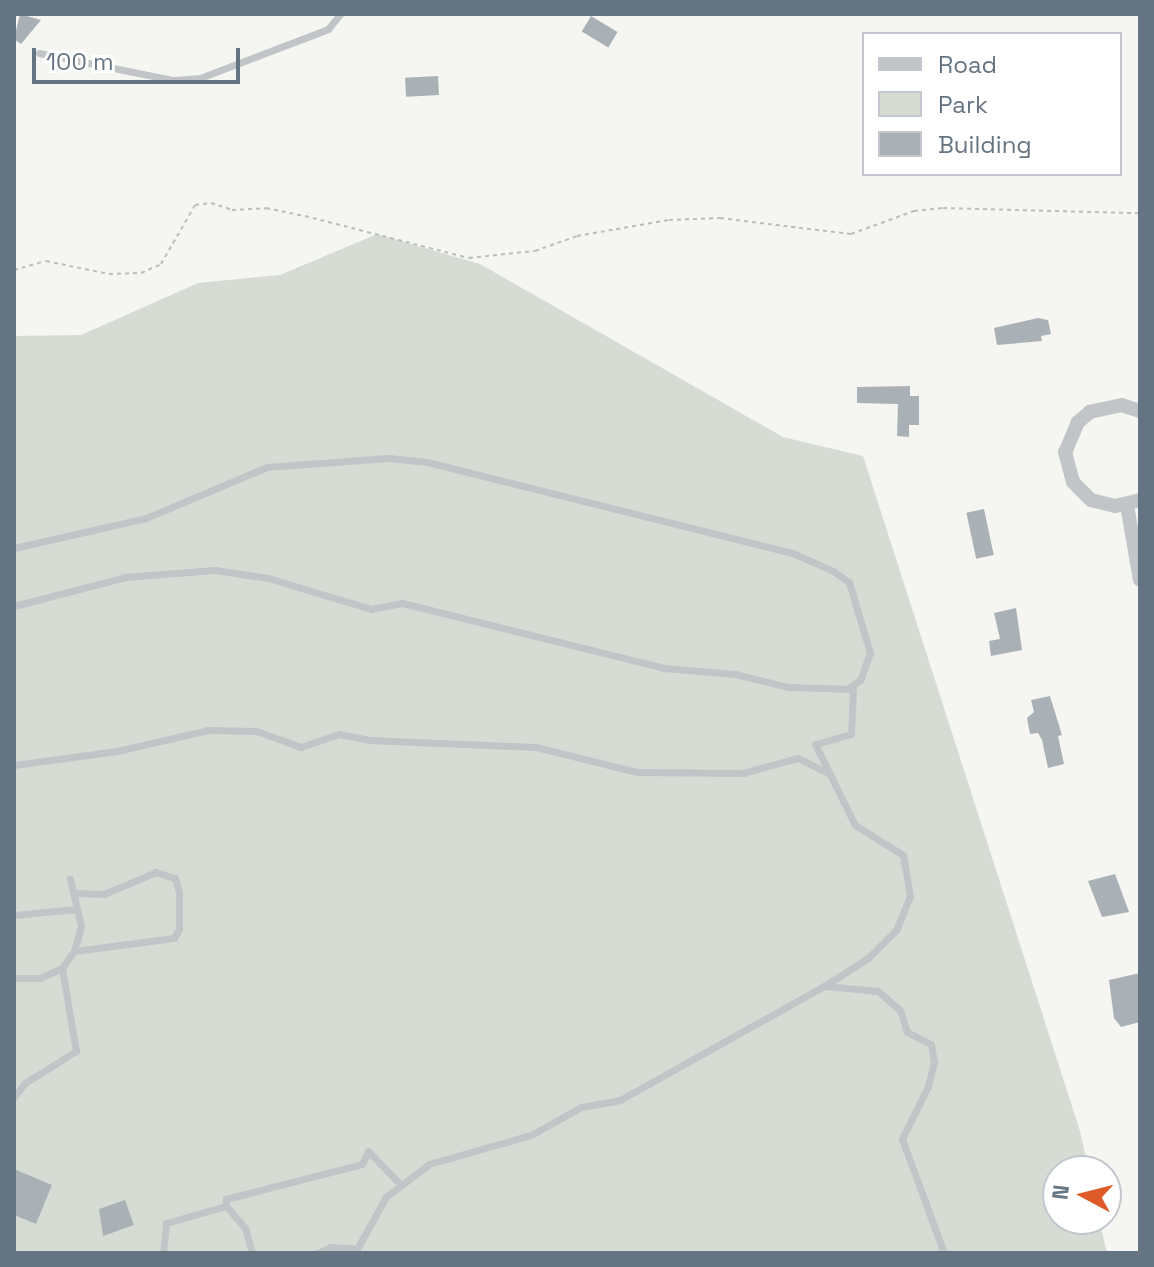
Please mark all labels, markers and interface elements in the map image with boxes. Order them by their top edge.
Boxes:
scale bar [36,32,244,82]
legend [862,32,1122,176]
text: 100 m [46,46,114,77]
text: Road [938,49,997,80]
text: Park [938,89,988,120]
text: Building [938,129,1032,160]
north arrow [1042,1155,1122,1235]
text: N [1045,1183,1075,1201]

